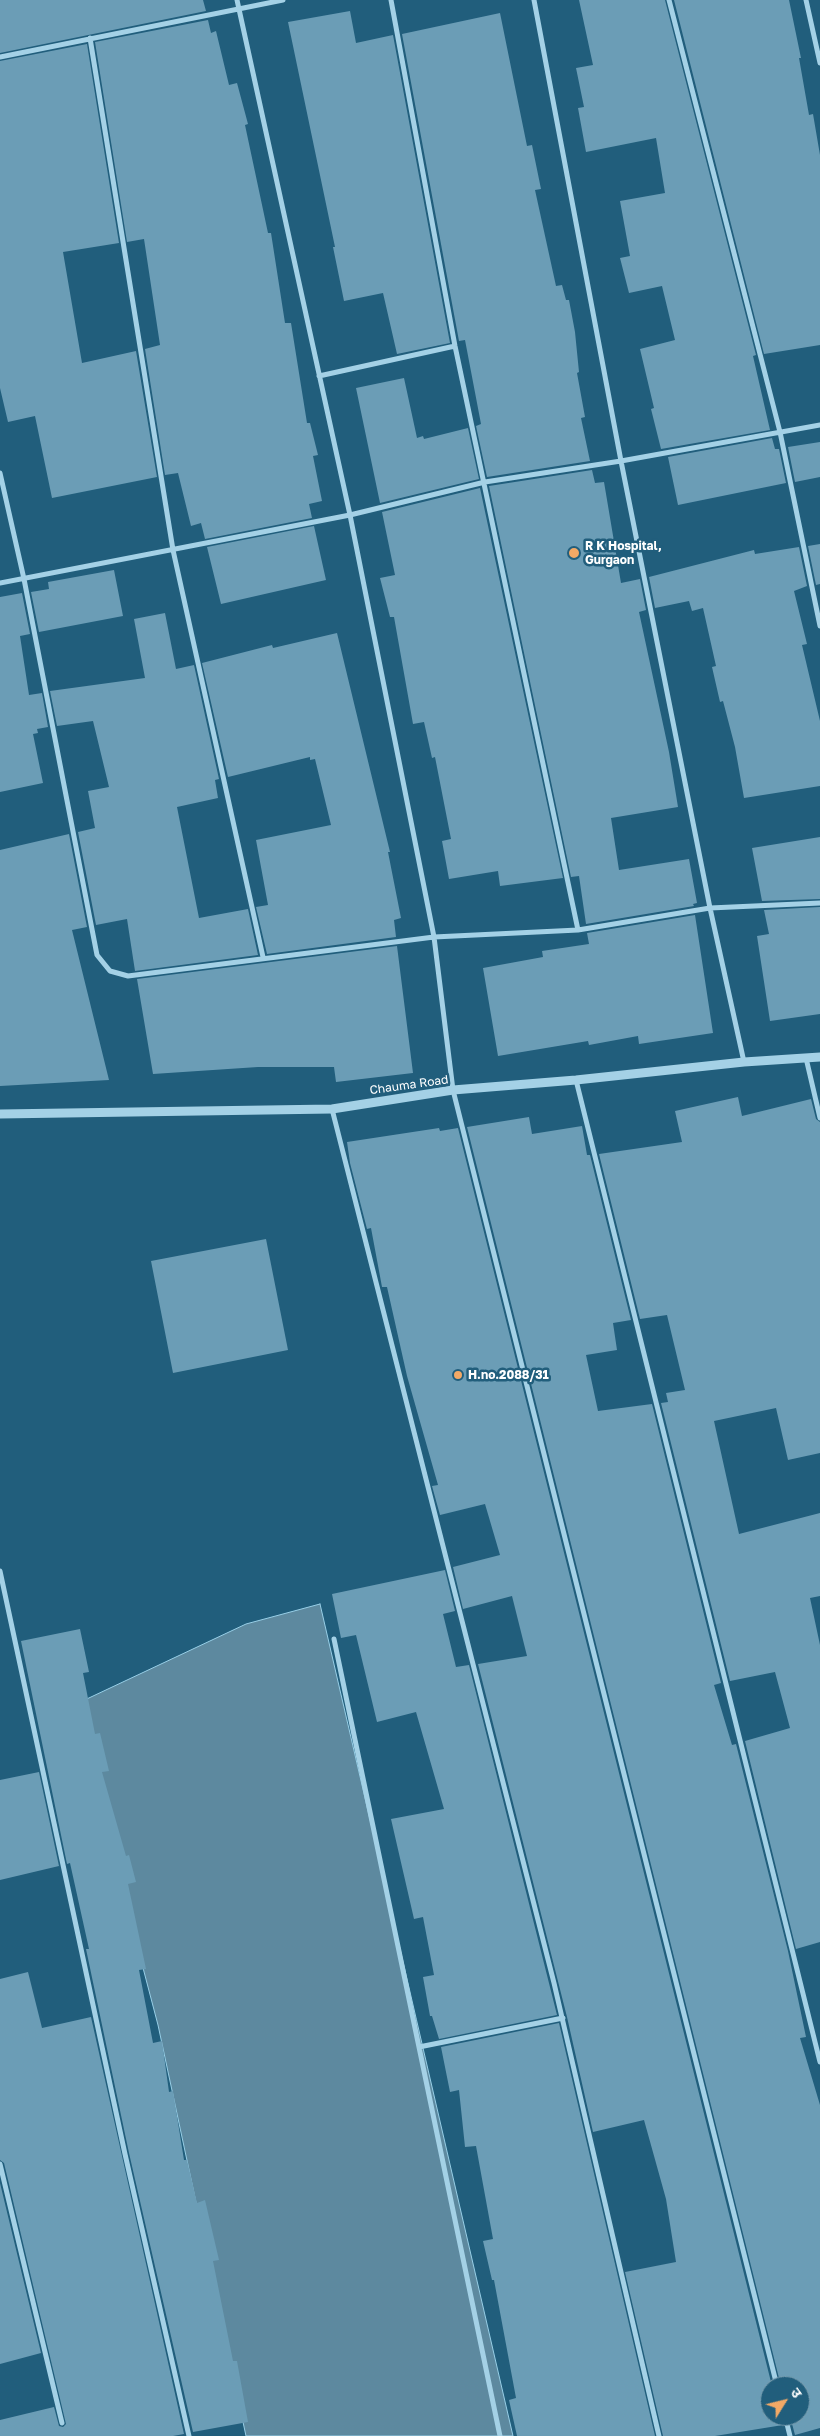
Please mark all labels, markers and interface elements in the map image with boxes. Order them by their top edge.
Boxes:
place label: R K Hospital, Gurgaon [585,539,662,567]
marker: R K Hospital, Gurgaon [567,546,581,560]
street label: Chauma Road [369,1072,449,1098]
place label: H.no.2088/31 [468,1368,549,1382]
marker: H.no.2088/31 [452,1369,464,1381]
north arrow [760,2376,810,2426]
text: उ [787,2384,806,2401]

